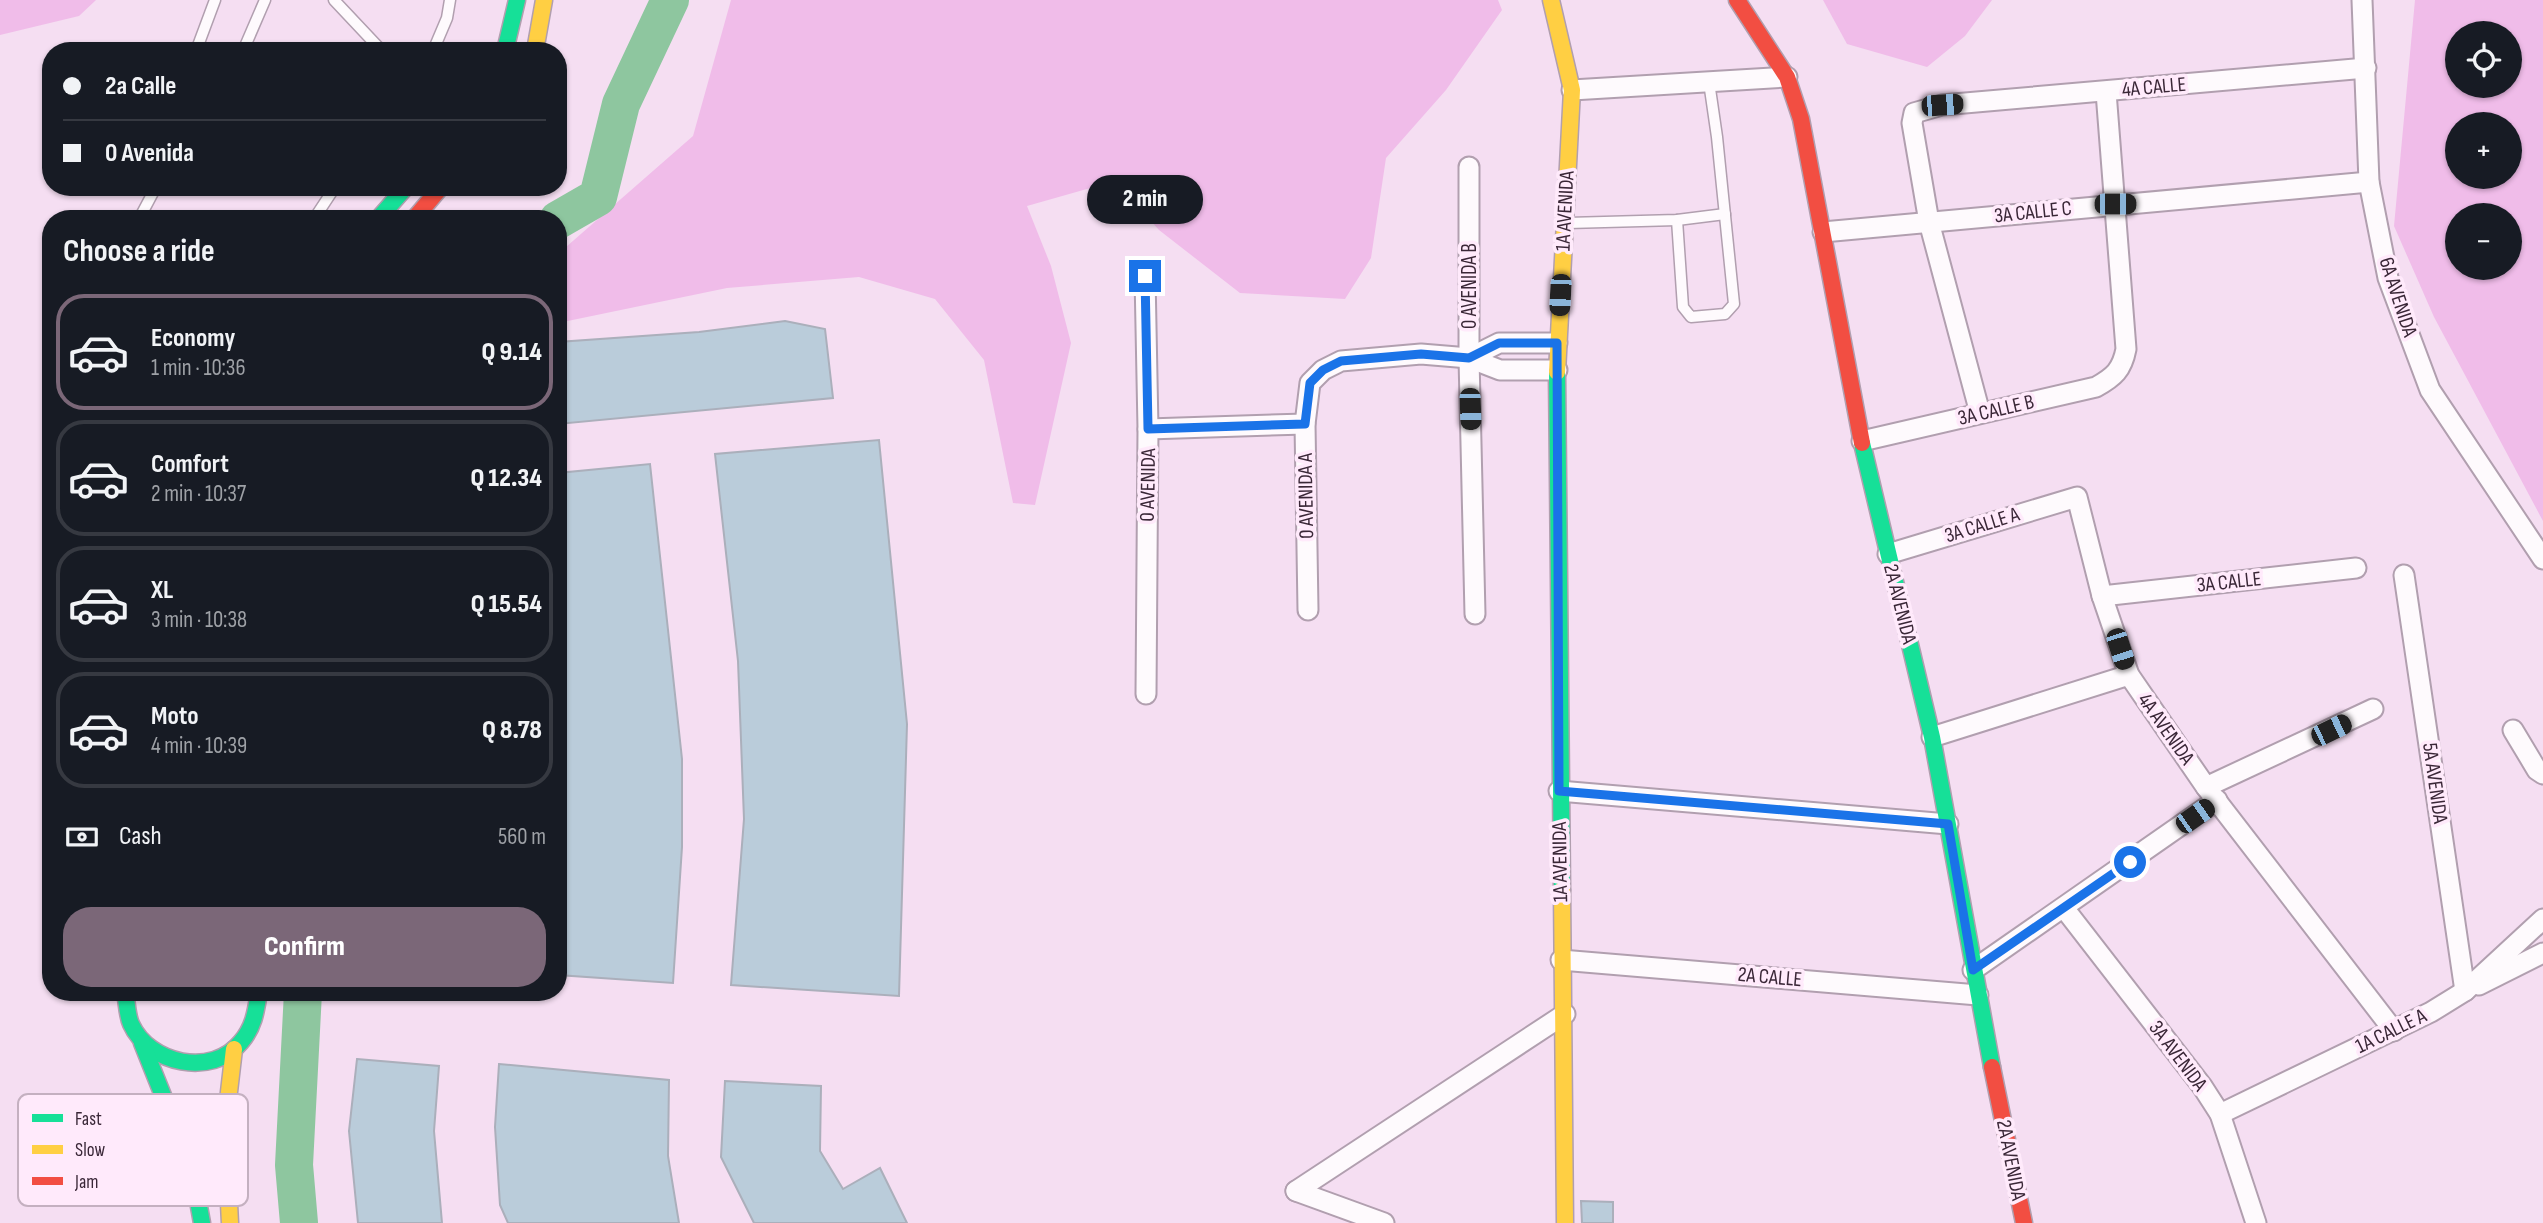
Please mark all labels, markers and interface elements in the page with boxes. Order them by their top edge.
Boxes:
map controls [2445,21,2522,280]
button: locate [2445,21,2522,98]
text: 2a Calle [105,71,176,102]
street label: 4A CALLE [2121,72,2187,102]
car [1921,93,1964,117]
button: + [2445,112,2522,189]
text: 0 Avenida [105,138,194,169]
street label: 1A AVENIDA [1550,169,1580,252]
callout: 2 min [1087,174,1203,224]
text: 2 min [1123,185,1167,213]
car [2095,194,2137,215]
street label: 3A CALLE C [1993,195,2073,229]
button: − [2445,203,2522,280]
text: Choose a ride [63,232,215,271]
street label: 0 AVENIDA B [1457,243,1482,329]
street label: 6A AVENIDA [2373,254,2423,341]
route end [1129,260,1161,292]
car [1549,273,1572,317]
icon: car [67,321,130,384]
text: Economy [151,323,235,354]
text: Q 9.14 [482,337,542,368]
text: 1 min · 10:36 [151,354,246,382]
car [1459,388,1482,430]
street label: 3A CALLE B [1956,389,2036,431]
icon: car [67,447,130,510]
street label: 0 AVENIDA [1135,447,1161,522]
text: Comfort [151,449,229,480]
street label: 0 AVENIDA A [1293,452,1319,539]
text: Q 12.34 [470,463,542,494]
text: 2 min · 10:37 [151,480,246,508]
street label: 3A CALLE A [1942,502,2023,548]
street label: 2A AVENIDA [1878,561,1922,648]
street label: 3A CALLE [2196,566,2262,598]
icon: car [67,573,130,636]
text: XL [151,575,173,606]
text: Q 15.54 [471,589,542,620]
text: 3 min · 10:38 [151,606,247,634]
car [2104,626,2137,672]
street label: 4A AVENIDA [2132,688,2200,770]
icon: car [67,699,130,762]
text: Moto [151,701,199,732]
car [2308,711,2355,749]
text: Q 8.78 [482,715,542,746]
text: 4 min · 10:39 [151,732,247,760]
street label: 5A AVENIDA [2417,741,2453,826]
car [2172,795,2219,837]
icon: cash [63,818,101,856]
text: Cash [119,821,162,852]
street label: 1A AVENIDA [1547,821,1573,902]
text: 560 m [498,823,546,851]
route start [2114,846,2146,878]
button: Confirm [63,907,546,987]
street label: 2A CALLE [1737,962,1803,992]
street label: 1A CALLE A [2352,1003,2431,1059]
street label: 3A AVENIDA [2143,1016,2213,1097]
legend [18,1094,248,1206]
text: Fast [75,1108,102,1131]
street label: 2A AVENIDA [1991,1118,2031,1203]
text: Slow [75,1139,105,1162]
text: Jam [74,1171,98,1194]

